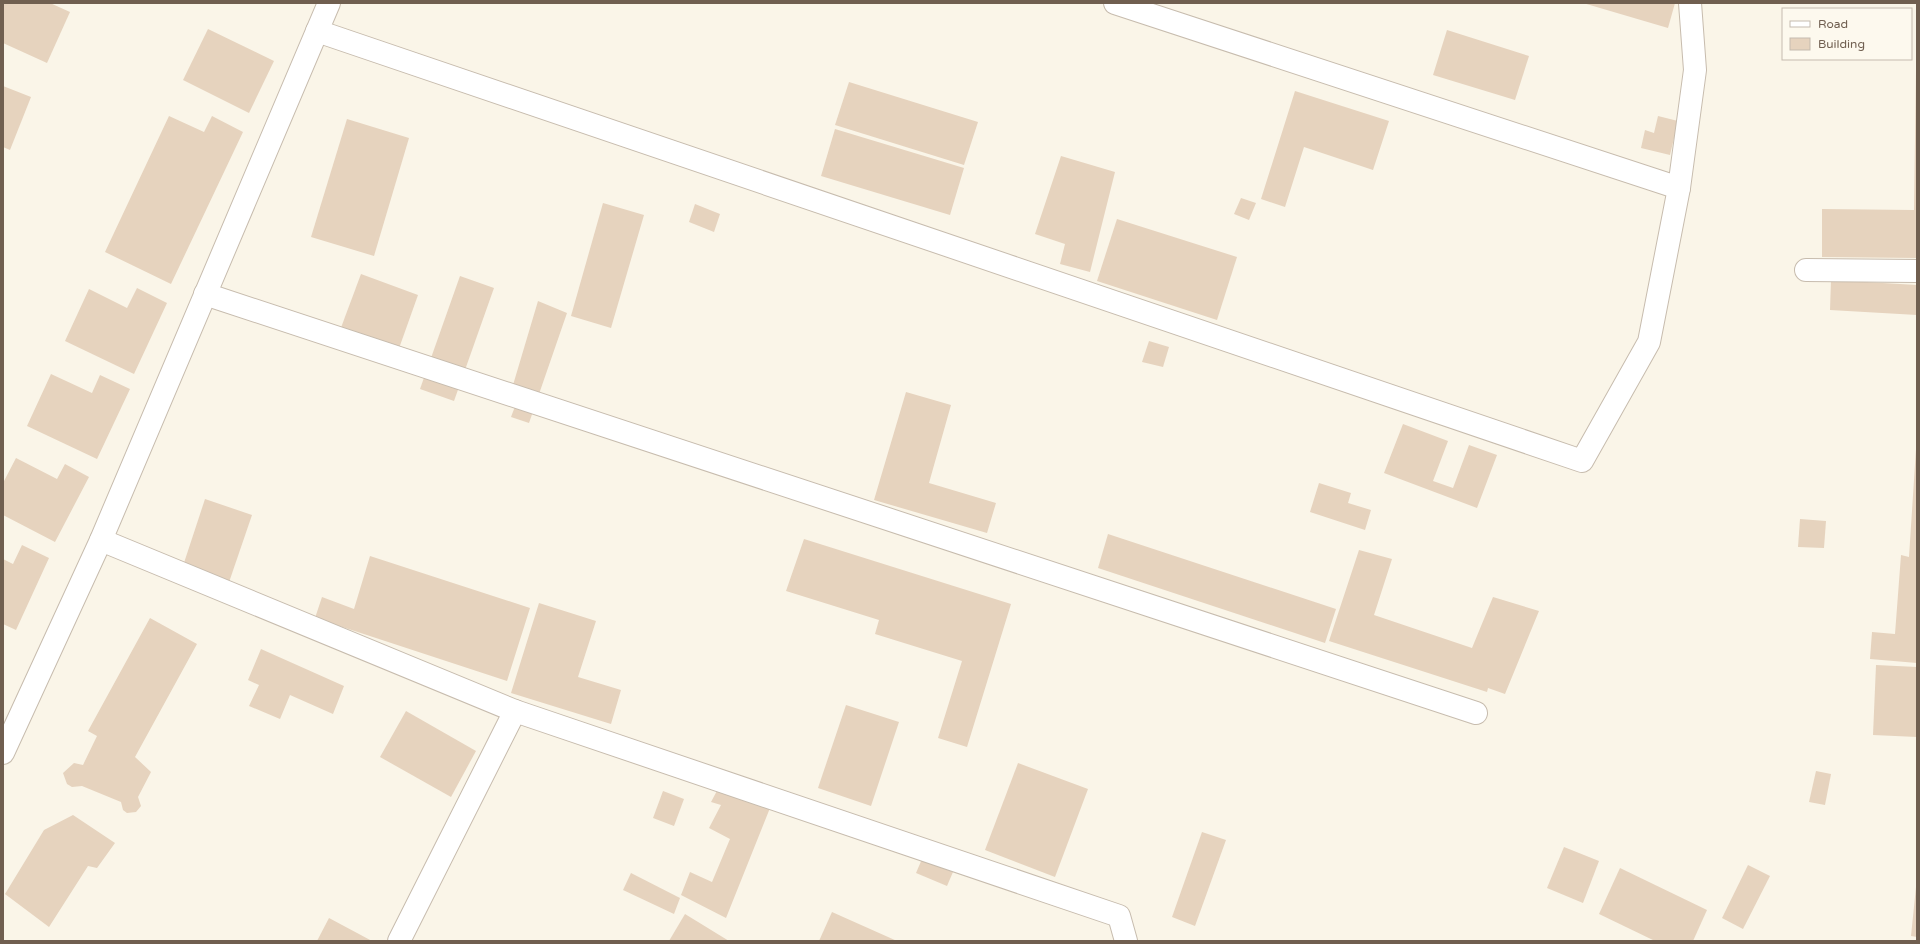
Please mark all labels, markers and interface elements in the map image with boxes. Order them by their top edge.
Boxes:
legend [1782,8,1912,60]
text: Road [1818,17,1848,31]
text: Building [1818,37,1865,51]

